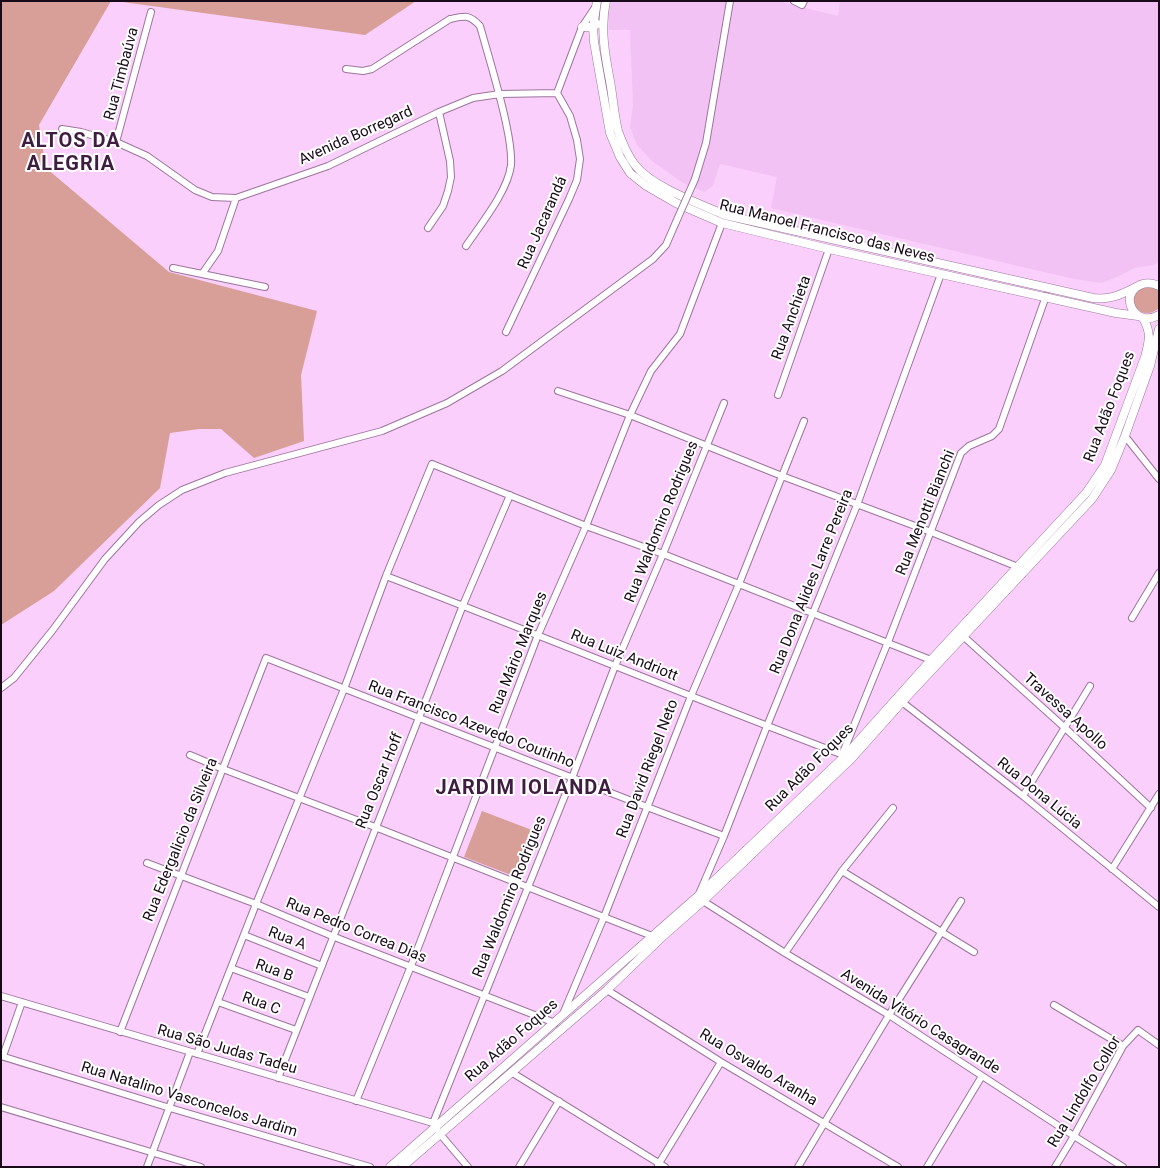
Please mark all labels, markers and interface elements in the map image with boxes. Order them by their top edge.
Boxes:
street label: Rua Timbaúva [101,26,143,122]
street label: Avenida Borregard [296,103,416,169]
district label: ALTOS DA ALEGRIA [20,130,122,177]
street label: Rua Jacarandá [515,174,571,272]
street label: Rua Manoel Francisco das Neves [718,197,936,267]
street label: Rua Anchieta [768,273,816,363]
street label: Rua Adão Foques [1081,349,1139,465]
street label: Rua Waldomiro Rodrigues [621,439,703,605]
street label: Rua Menotti Bianchi [893,448,959,578]
street label: Rua Dona Alides Larre Pereira [767,487,857,677]
street label: Rua Mário Marques [486,589,552,717]
street label: Rua Luiz Andriott [568,626,680,686]
street label: Travessa Apollo [1019,670,1111,754]
street label: Rua Francisco Azevedo Coutinho [365,677,577,773]
street label: Rua David Riegel Neto [613,697,683,841]
street label: Rua Adão Foques [762,720,858,816]
street label: Rua Oscar Hoff [353,730,407,832]
street label: Rua Dona Lúcia [993,754,1085,834]
street label: Rua Edergalicio da Silveira [140,755,222,925]
district label: JARDIM IOLANDA [434,777,614,801]
street label: Rua Waldomiro Rodrigues [469,814,551,980]
street label: Rua Pedro Correa Dias [283,895,429,967]
street label: Rua A [265,924,309,954]
street label: Rua B [253,956,295,986]
street label: Avenida Vitório Casagrande [837,966,1003,1078]
street label: Rua C [240,989,282,1019]
street label: Rua Adão Foques [462,996,562,1086]
street label: Rua São Judas Tadeu [155,1021,299,1079]
street label: Rua Osvaldo Aranha [696,1026,820,1110]
street label: Rua Lindolfo Collor [1045,1033,1125,1151]
street label: Rua Natalino Vasconcelos Jardim [79,1058,299,1142]

